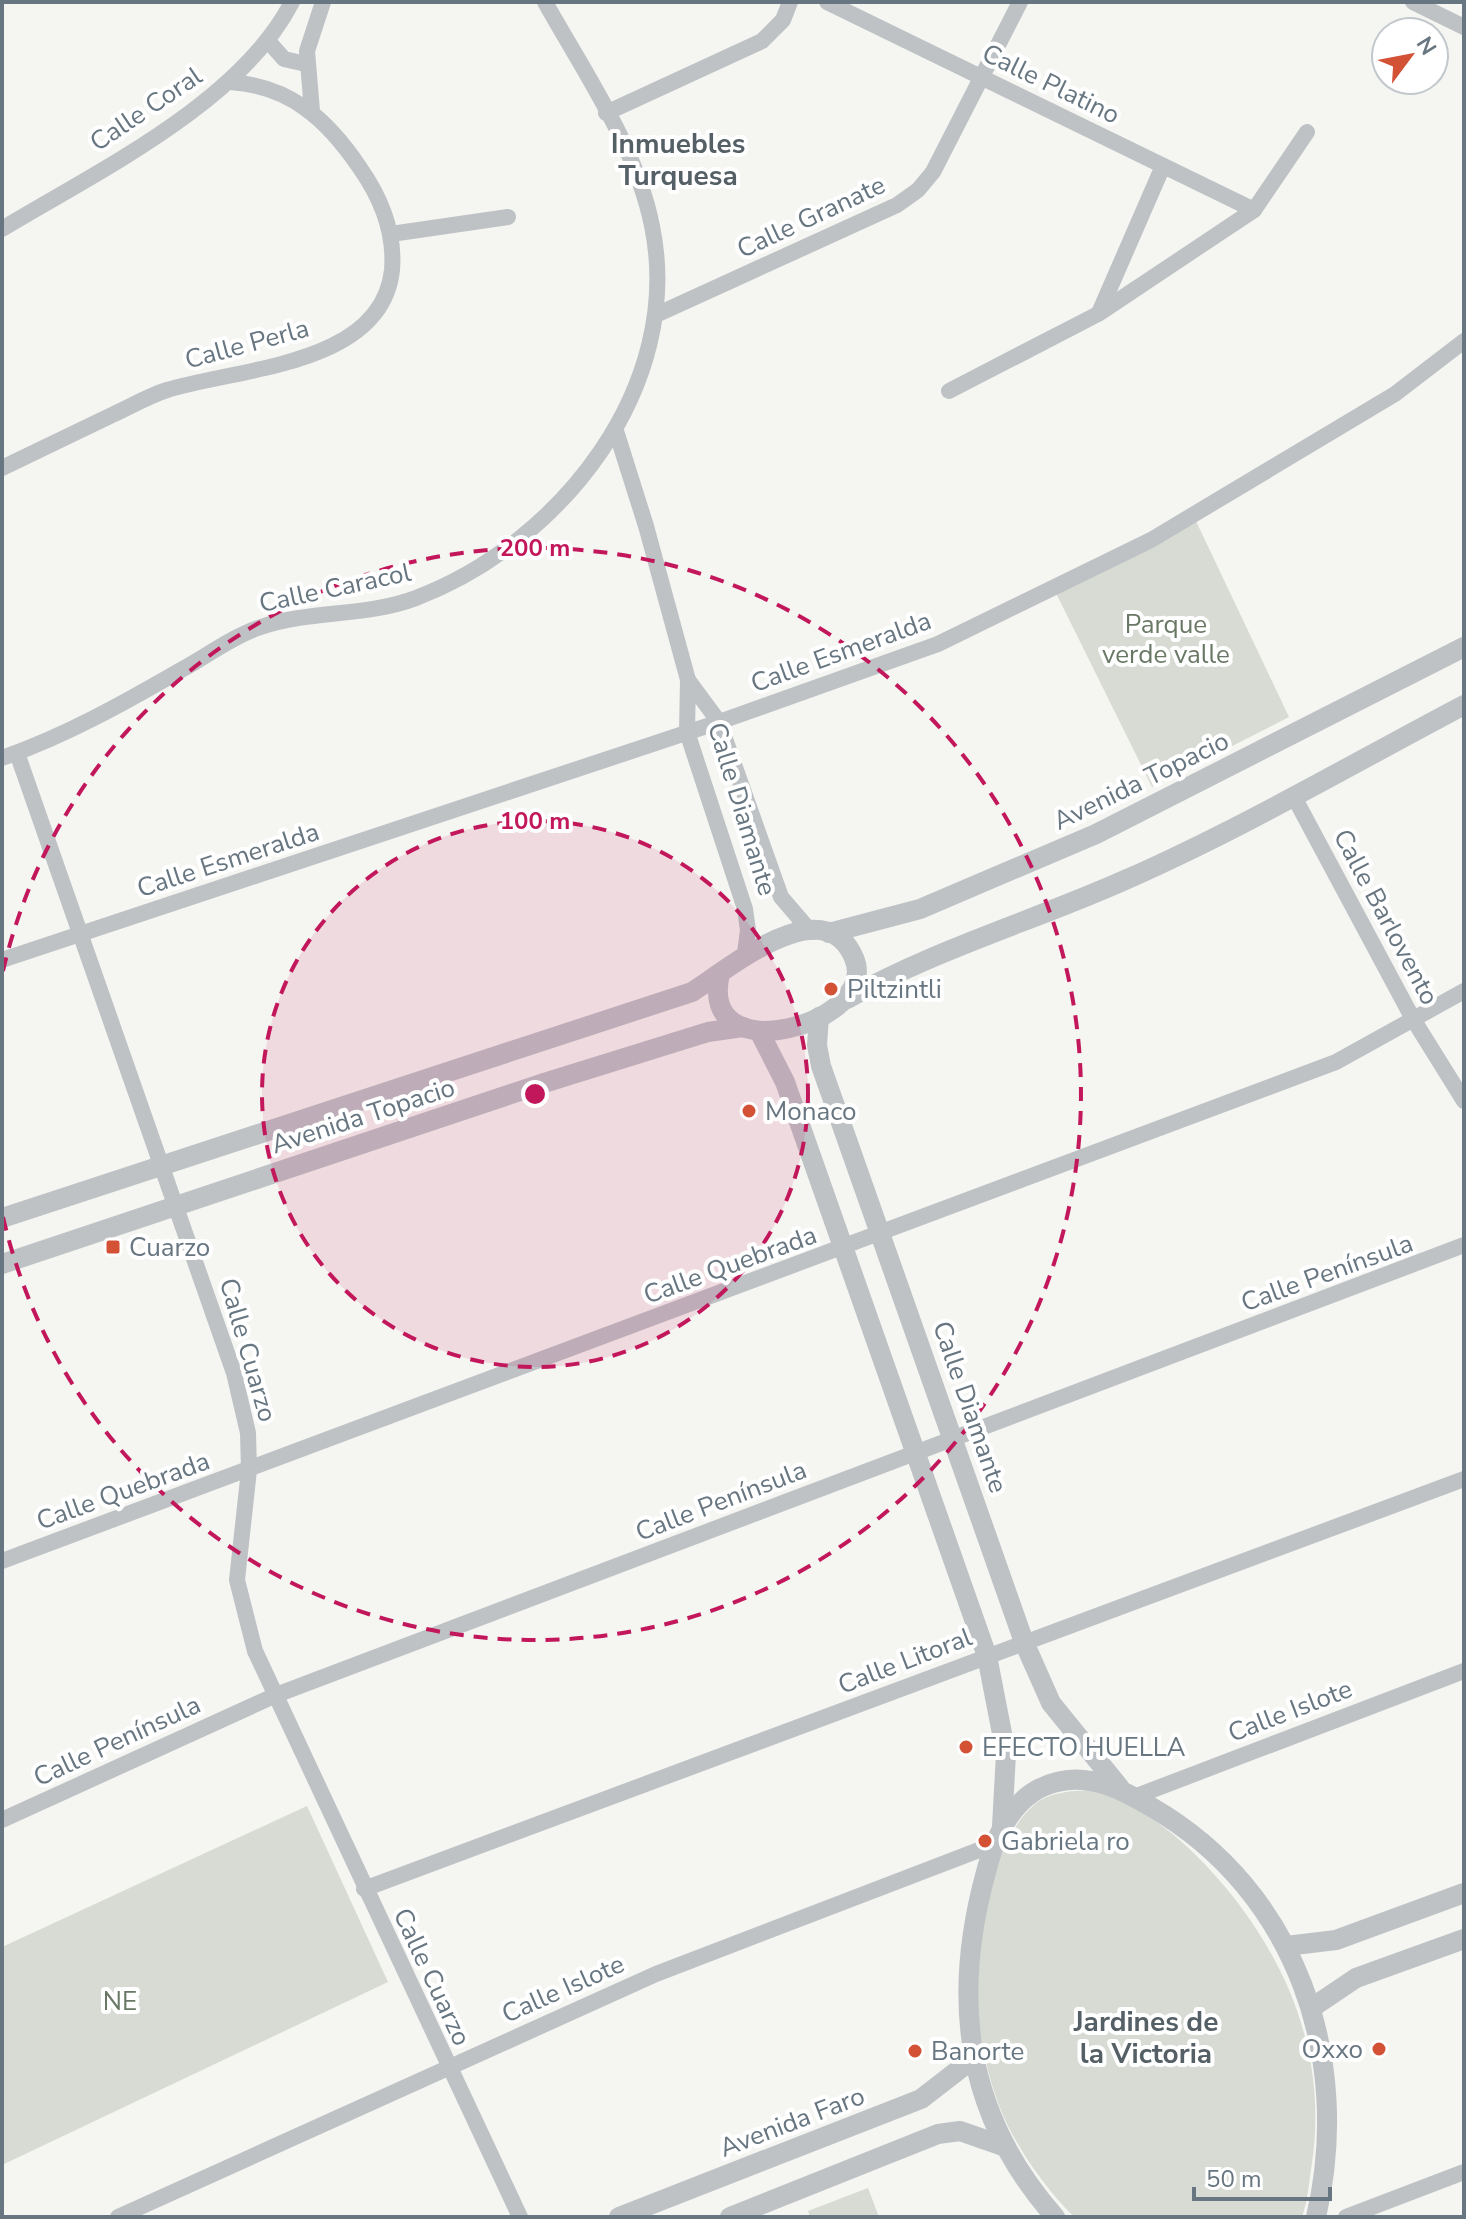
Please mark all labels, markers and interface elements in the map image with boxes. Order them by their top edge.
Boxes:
north arrow [1370,16,1450,96]
text: N [1409,31,1443,61]
street label: Calle Platino [976,36,1126,132]
street label: Calle Coral [83,58,209,159]
district label: Inmuebles Turquesa [611,125,745,195]
street label: Calle Granate [731,167,891,267]
street label: Calle Perla [181,311,313,377]
text: 200 m [500,532,570,564]
street label: Calle Caracol [256,555,414,621]
street label: Calle Esmeralda [746,603,936,701]
park label: Parque verde valle [1102,607,1230,672]
street label: Calle Diamante [699,718,785,900]
street label: Avenida Topacio [1047,723,1235,839]
text: 100 m [500,805,570,837]
street label: Calle Esmeralda [132,814,324,906]
street label: Calle Barlovento [1325,823,1447,1011]
place label: Piltzintli [847,972,942,1007]
marker: Piltzintli [822,980,840,998]
street label: Avenida Topacio [267,1070,459,1162]
centre of rings [521,1080,549,1108]
place label: Monaco [765,1094,856,1129]
marker: Monaco [740,1102,758,1120]
street label: Calle Quebrada [638,1217,822,1313]
street label: Calle Península [1236,1226,1418,1320]
place label: Cuarzo [129,1230,210,1265]
marker: Cuarzo [104,1238,122,1256]
street label: Calle Cuarzo [211,1274,285,1426]
street label: Calle Diamante [924,1317,1016,1497]
street label: Calle Quebrada [31,1443,215,1539]
street label: Calle Península [630,1452,812,1550]
street label: Calle Litoral [833,1619,977,1703]
street label: Calle Islote [1223,1671,1357,1751]
street label: Calle Península [28,1687,206,1795]
place label: EFECTO HUELLA [982,1730,1185,1765]
marker: EFECTO HUELLA [957,1738,975,1756]
place label: Gabriela ro [1001,1824,1130,1859]
marker: Gabriela ro [976,1832,994,1850]
street label: Calle Cuarzo [385,1903,479,2051]
street label: Calle Islote [496,1946,630,2032]
park label: NE [103,1984,137,2019]
district label: Jardines de la Victoria [1073,2003,1218,2073]
place label: Oxxo [1302,2032,1363,2067]
place label: Banorte [931,2034,1024,2069]
marker: Oxxo [1370,2040,1388,2058]
marker: Banorte [906,2042,924,2060]
street label: Avenida Faro [714,2078,870,2166]
scale bar [1194,2151,1330,2201]
text: 50 m [1206,2163,1262,2195]

